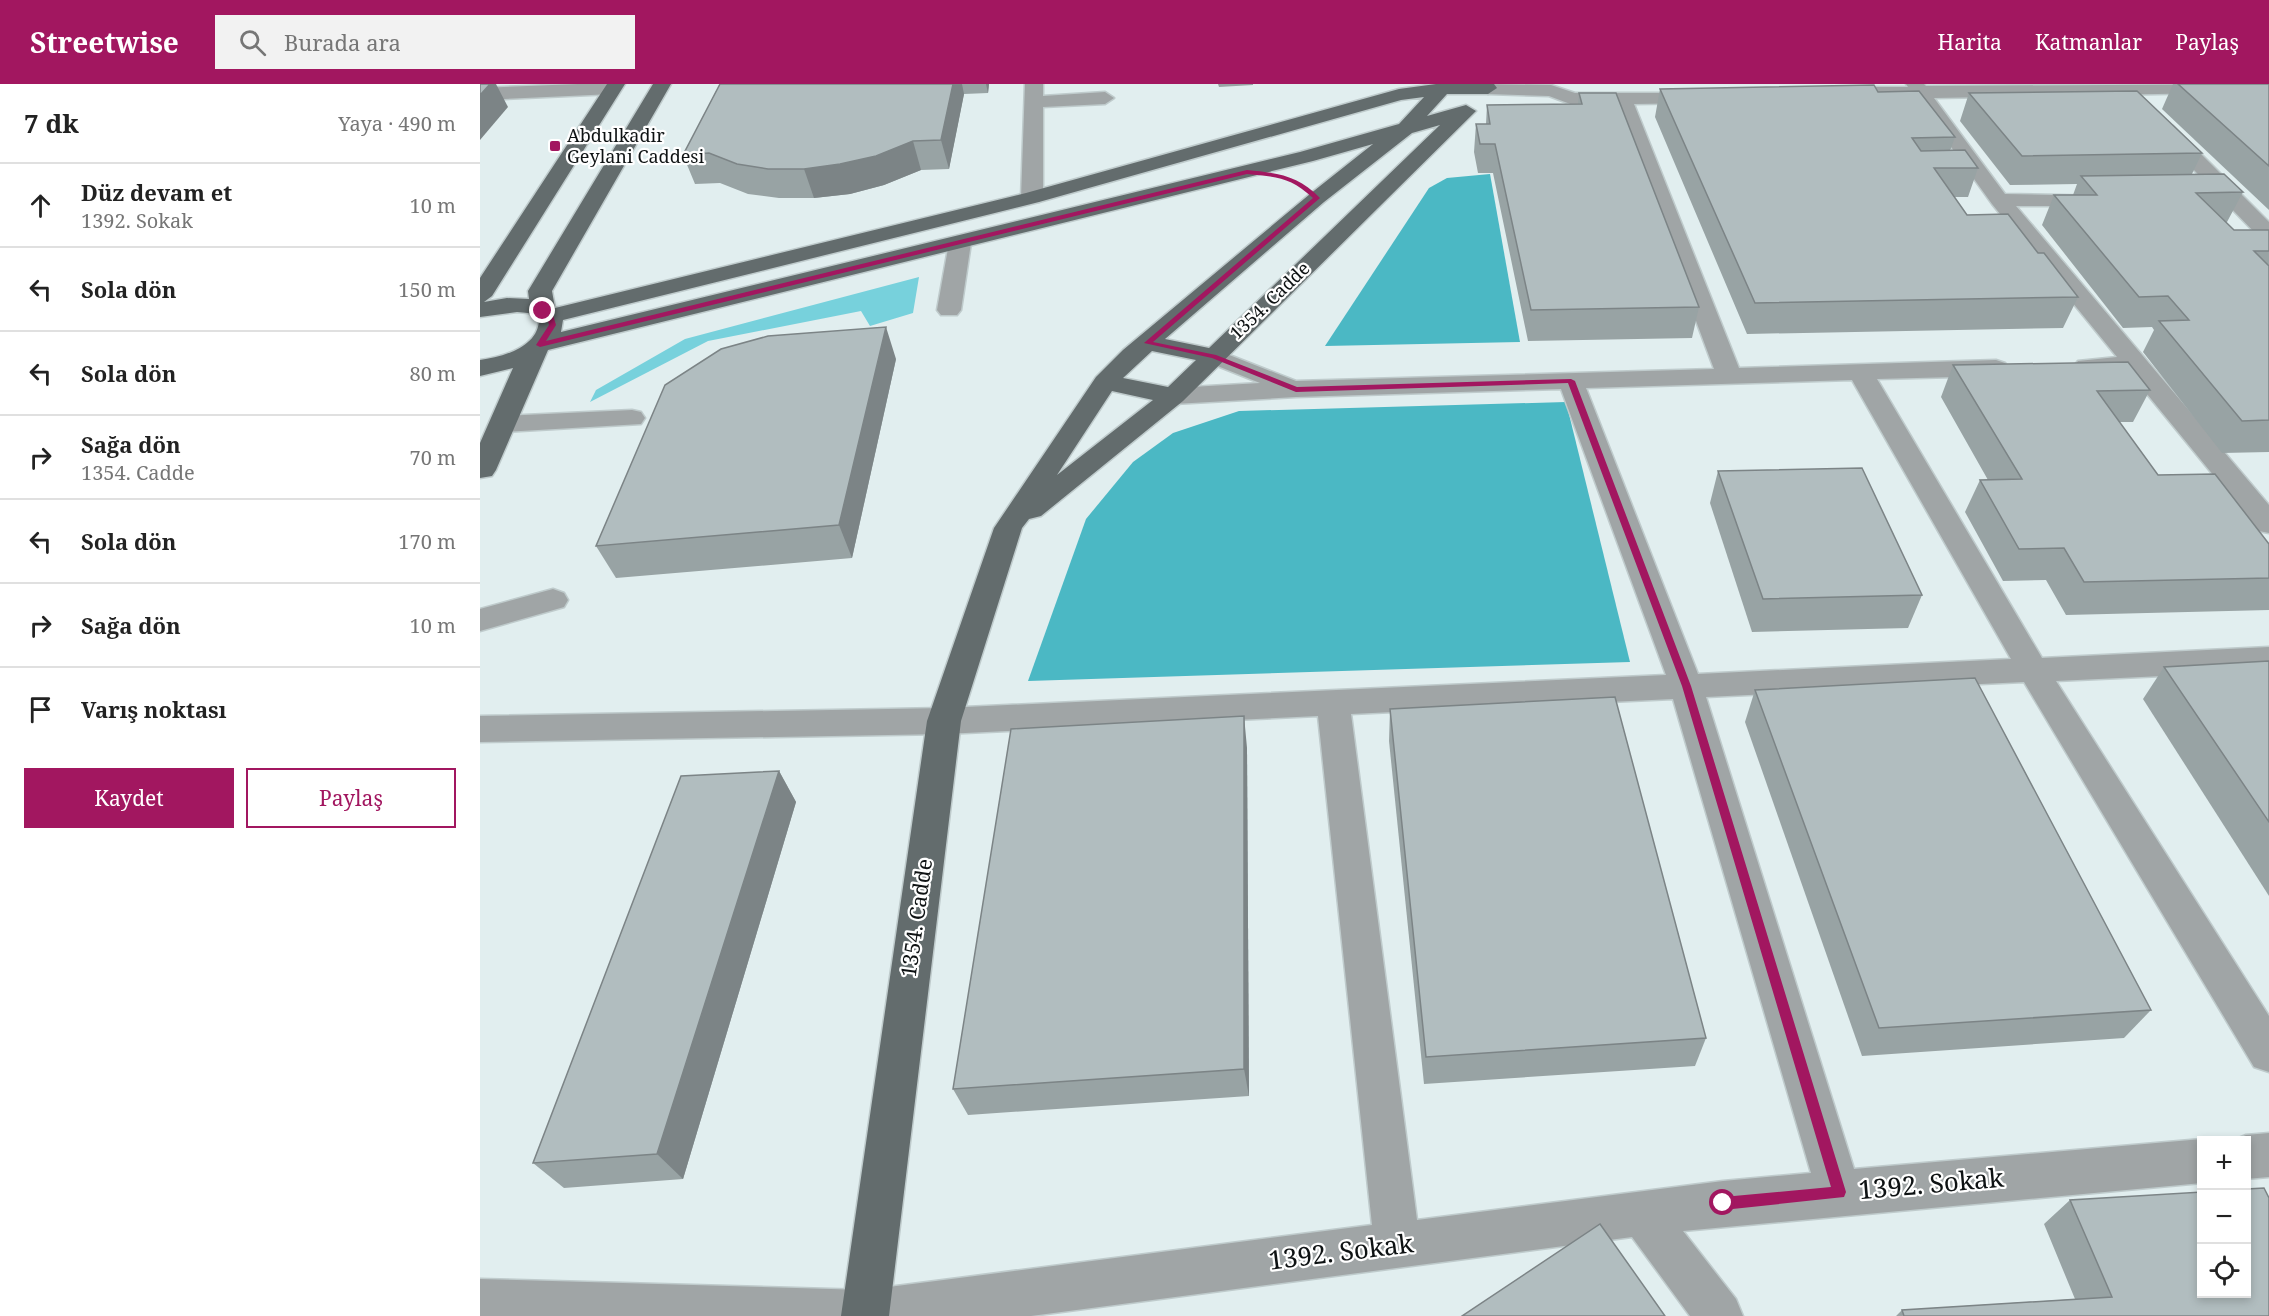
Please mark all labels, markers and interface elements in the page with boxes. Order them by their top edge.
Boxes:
search box [215,15,635,69]
text: Streetwise [30,23,179,61]
icon: search [236,26,269,59]
text: Burada ara [284,27,401,57]
text: Harita [1938,28,2002,56]
text: Katmanlar [2035,28,2142,56]
text: Paylaş [2175,28,2239,56]
text: 7 dk [24,105,79,141]
text: Yaya · 490 m [338,110,456,137]
place label: Abdulkadir Geylani Caddesi [567,123,704,168]
marker: Abdulkadir Geylani Caddesi [548,139,562,153]
text: Düz devam et [81,177,232,207]
icon: ahead [24,189,57,222]
text: 10 m [410,192,456,219]
text: 1392. Sokak [81,207,193,234]
street label: 1354. Cadde [1224,256,1314,344]
icon: left [24,273,57,306]
text: Sola dön [81,274,176,304]
text: 150 m [398,276,456,303]
route end [529,297,555,323]
icon: left [24,357,57,390]
text: Sola dön [81,358,176,388]
text: 80 m [410,360,456,387]
text: Sağa dön [81,429,181,459]
icon: right [24,441,57,474]
text: 70 m [410,444,456,471]
text: 1354. Cadde [81,459,195,486]
icon: left [24,525,57,558]
text: Sola dön [81,526,176,556]
text: 170 m [398,528,456,555]
icon: right [24,609,57,642]
text: Sağa dön [81,610,181,640]
text: 10 m [410,612,456,639]
icon: arrive [24,693,57,726]
text: Varış noktası [81,694,226,724]
button: Kaydet [24,768,234,828]
button: Paylaş [246,768,456,828]
street label: 1354. Cadde [894,857,938,979]
map controls [2197,1136,2251,1298]
button: + [2197,1136,2251,1190]
street label: 1392. Sokak [1857,1159,2006,1207]
route start [1709,1189,1735,1215]
button: − [2197,1190,2251,1244]
street label: 1392. Sokak [1266,1224,1416,1278]
button: locate [2197,1244,2251,1298]

